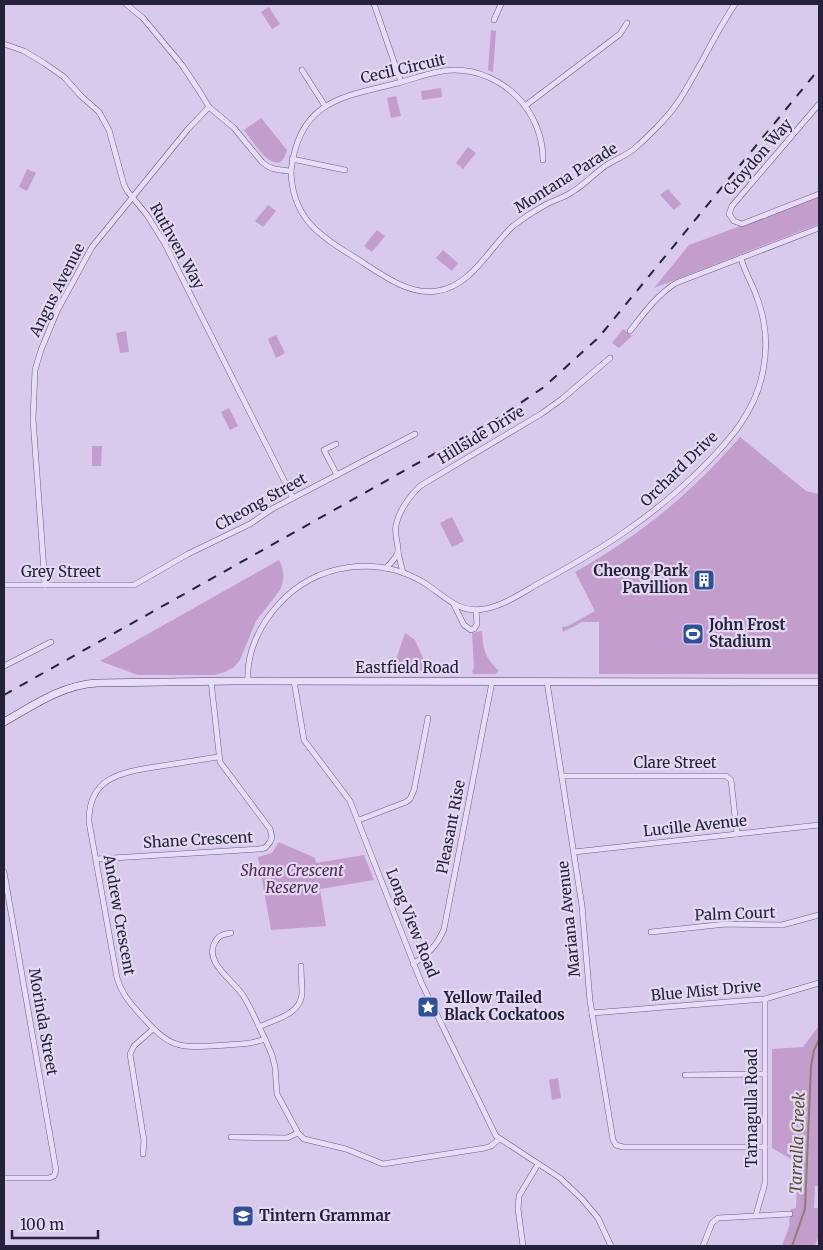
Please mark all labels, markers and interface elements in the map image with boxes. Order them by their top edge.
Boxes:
street label: Cecil Circuit [359,49,447,88]
street label: Croydon Way [719,114,796,199]
street label: Montana Parade [511,138,621,217]
street label: Ruthven Way [146,199,209,292]
street label: Angus Avenue [24,240,88,341]
street label: Hillside Drive [434,401,528,468]
street label: Orchard Drive [636,427,721,510]
street label: Cheong Street [212,469,310,535]
place label: Cheong Park Pavillion [593,561,688,597]
street label: Grey Street [21,562,101,581]
building icon: Cheong Park Pavillion [692,568,716,592]
place label: John Frost Stadium [708,615,785,651]
sports icon: John Frost Stadium [681,622,705,646]
street label: Eastfield Road [355,658,459,677]
street label: Clare Street [633,753,717,772]
street label: Pleasant Rise [432,778,469,876]
street label: Lucille Avenue [642,811,748,840]
street label: Shane Crescent [142,827,254,852]
street label: Andrew Crescent [99,852,139,977]
street label: Mariana Avenue [553,860,584,978]
park label: Shane Crescent Reserve [241,861,344,897]
street label: Long View Road [382,866,443,980]
street label: Palm Court [694,903,776,924]
street label: Morinda Street [25,967,62,1077]
street label: Blue Mist Drive [650,976,762,1005]
place label: Yellow Tailed Black Cockatoos [443,988,565,1024]
place icon: Yellow Tailed Black Cockatoos [416,995,440,1019]
street label: Tarnagulla Road [742,1049,761,1167]
water label: Tarralla Creek [785,1091,809,1194]
school or university icon: Tintern Grammar [231,1204,255,1228]
place label: Tintern Grammar [259,1206,391,1225]
scale bar [12,1208,99,1240]
text: 100 m [20,1215,64,1234]

